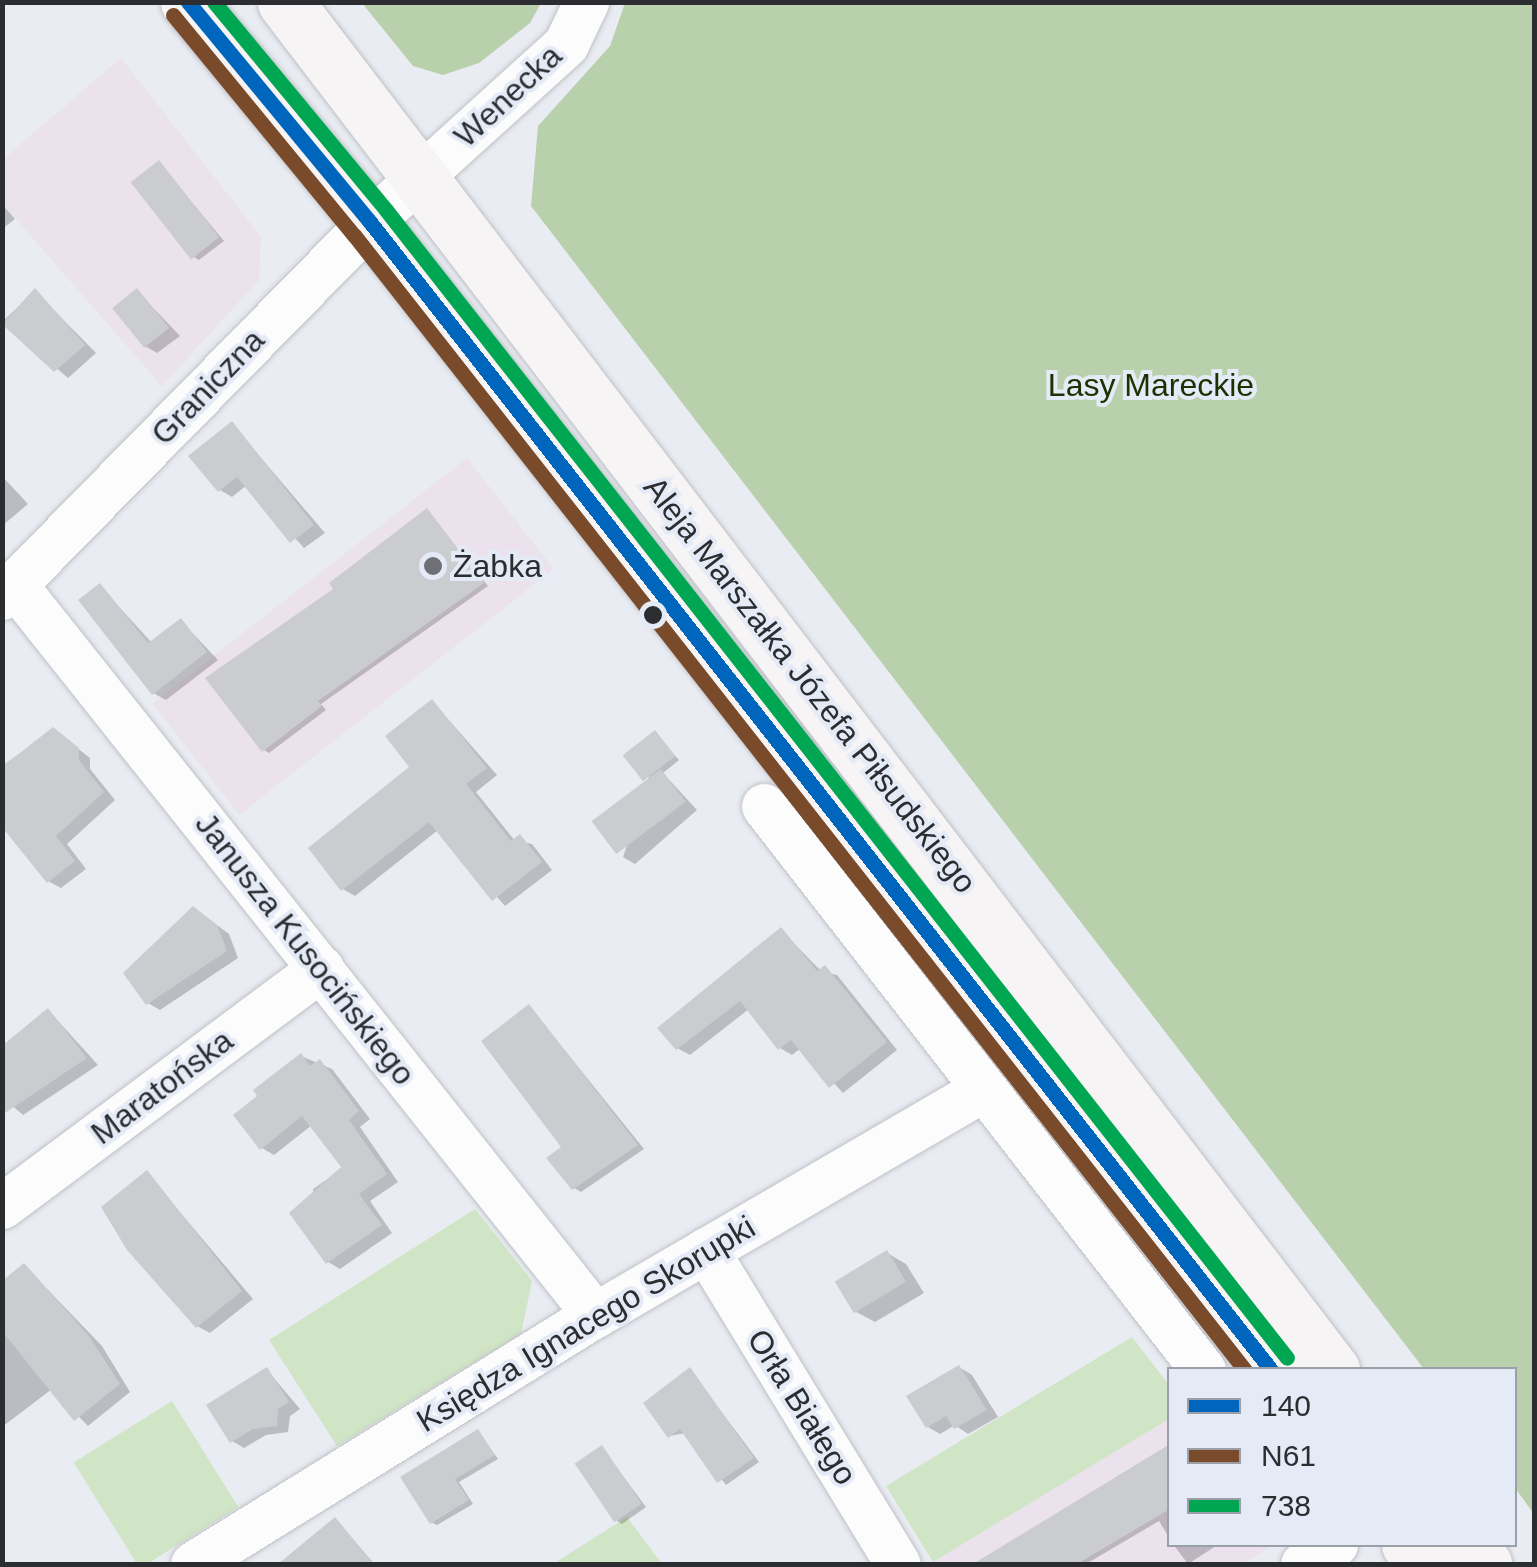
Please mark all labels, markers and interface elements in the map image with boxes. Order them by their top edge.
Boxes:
street label: Wenecka [446,37,570,155]
street label: Graniczna [144,321,272,453]
park label: Lasy Mareckie [1048,366,1254,404]
street label: Aleja Marszałka Józefa Piłsudskiego [636,469,984,901]
place label: Żabka [453,547,542,585]
marker: Żabka [422,555,444,577]
unlabelled marker [643,605,663,625]
street label: Janusza Kusocińskiego [187,805,423,1093]
street label: Maratońska [84,1021,240,1153]
street label: Księdza Ignacego Skorupki [410,1208,762,1440]
street label: Orła Białego [739,1322,865,1492]
legend [1167,1367,1517,1547]
text: 140 [1261,1389,1311,1422]
text: N61 [1261,1439,1316,1472]
text: 738 [1261,1489,1311,1522]

